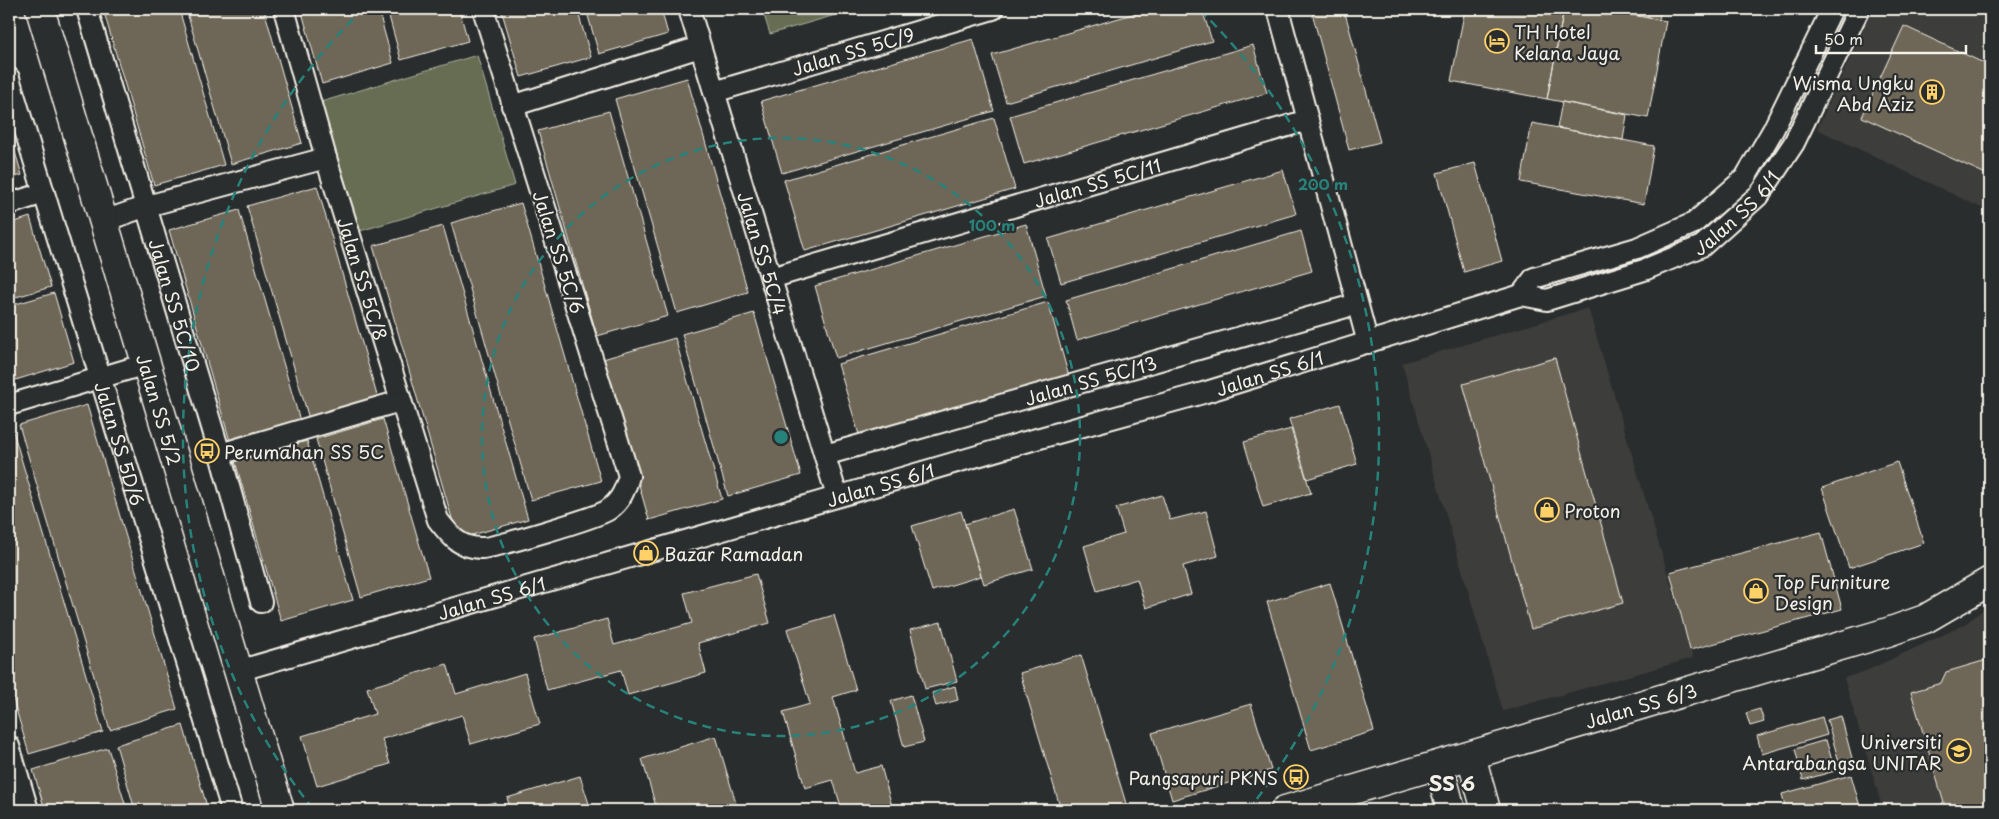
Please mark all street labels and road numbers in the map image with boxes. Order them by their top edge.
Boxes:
street label: Jalan SS 5C/9 [788,20,918,82]
street label: Jalan SS 5C/11 [1030,151,1164,214]
street label: Jalan SS 6/1 [1690,165,1786,261]
street label: Jalan SS 5C/6 [526,187,592,317]
street label: Jalan SS 5C/4 [732,188,795,318]
street label: Jalan SS 5C/8 [332,214,395,343]
street label: Jalan SS 5C/10 [143,235,208,375]
street label: Jalan SS 6/1 [1212,343,1327,402]
street label: Jalan SS 5C/13 [1021,348,1160,411]
street label: Jalan SS 5/2 [131,351,189,468]
street label: Jalan SS 5D/6 [89,378,152,509]
street label: Jalan SS 6/1 [823,456,938,513]
street label: Jalan SS 6/1 [434,569,549,626]
street label: Jalan SS 6/3 [1582,676,1700,734]

